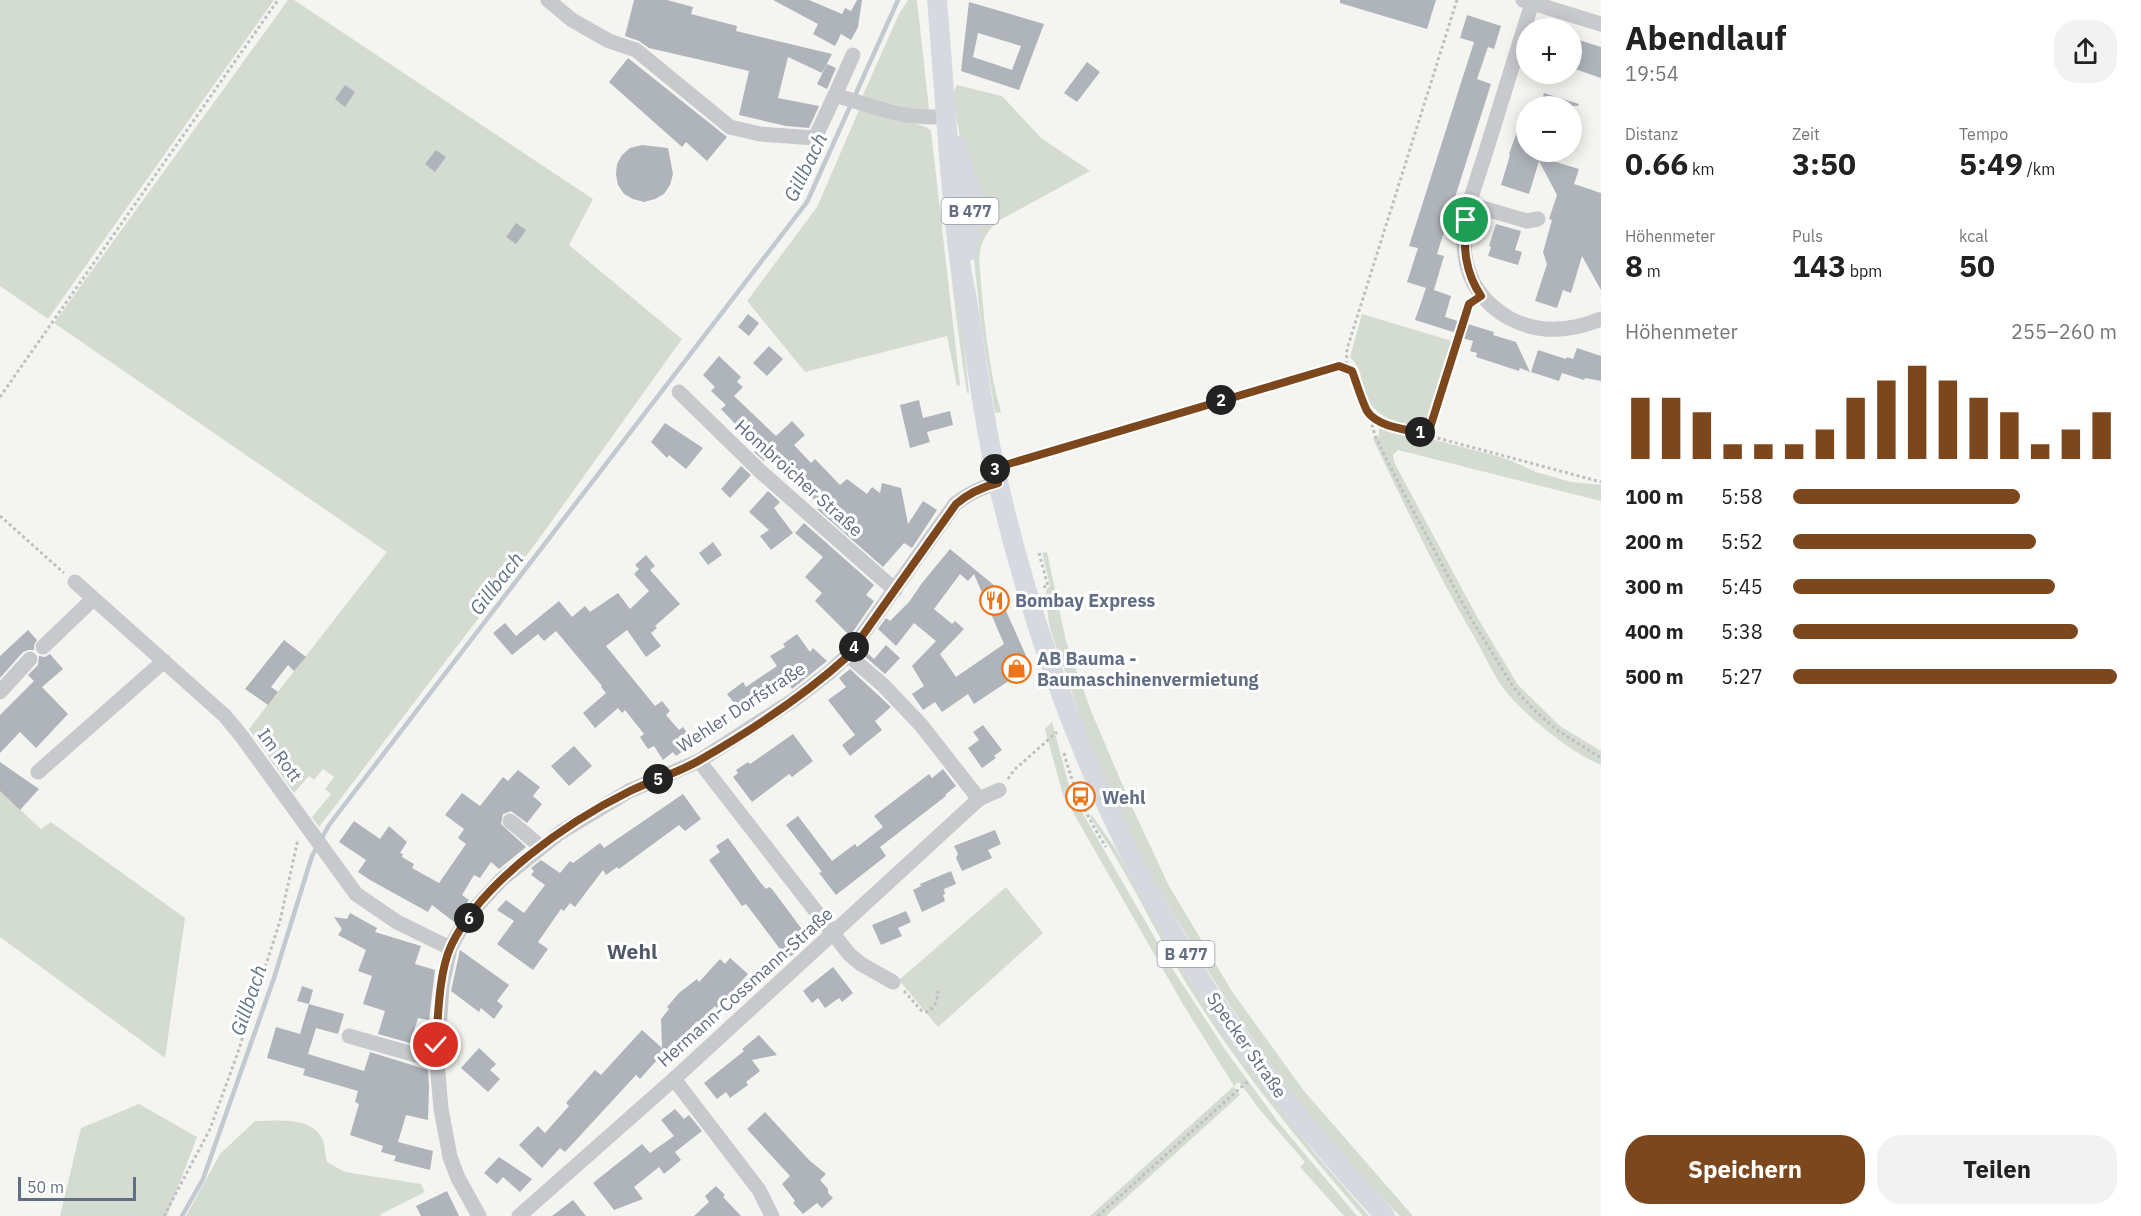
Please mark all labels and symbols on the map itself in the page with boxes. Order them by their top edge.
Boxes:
water label: Gillbach [777,128,833,206]
pin [1440,194,1491,245]
road number: B 477 [942,198,998,224]
pin: 2 [1206,385,1236,415]
street label: Hombroicher Straße [730,414,868,542]
pin: 1 [1405,417,1435,447]
pin: 3 [980,454,1010,484]
water label: Gillbach [463,546,529,620]
restaurant icon: Bombay Express [978,584,1010,616]
place label: Bombay Express [1015,589,1155,612]
pin: 4 [839,632,869,662]
place label: AB Bauma - Baumaschinenvermietung [1037,647,1259,691]
shop icon: AB Bauma - Baumaschinenvermietung [1000,652,1032,684]
street label: Wehler Dorfstraße [672,657,810,757]
street label: Im Rott [253,724,307,786]
pin: 5 [643,764,673,794]
bus stop icon: Wehl [1065,781,1097,813]
place label: Wehl [1102,786,1146,809]
street label: Hermann-Cossmann-Straße [653,902,838,1072]
pin: 6 [454,903,484,933]
district label: Wehl [607,937,657,965]
road number: B 477 [1158,941,1214,967]
water label: Gillbach [223,961,273,1039]
street label: Specker Straße [1202,988,1292,1103]
pin [410,1019,461,1070]
scale bar [18,1174,136,1202]

